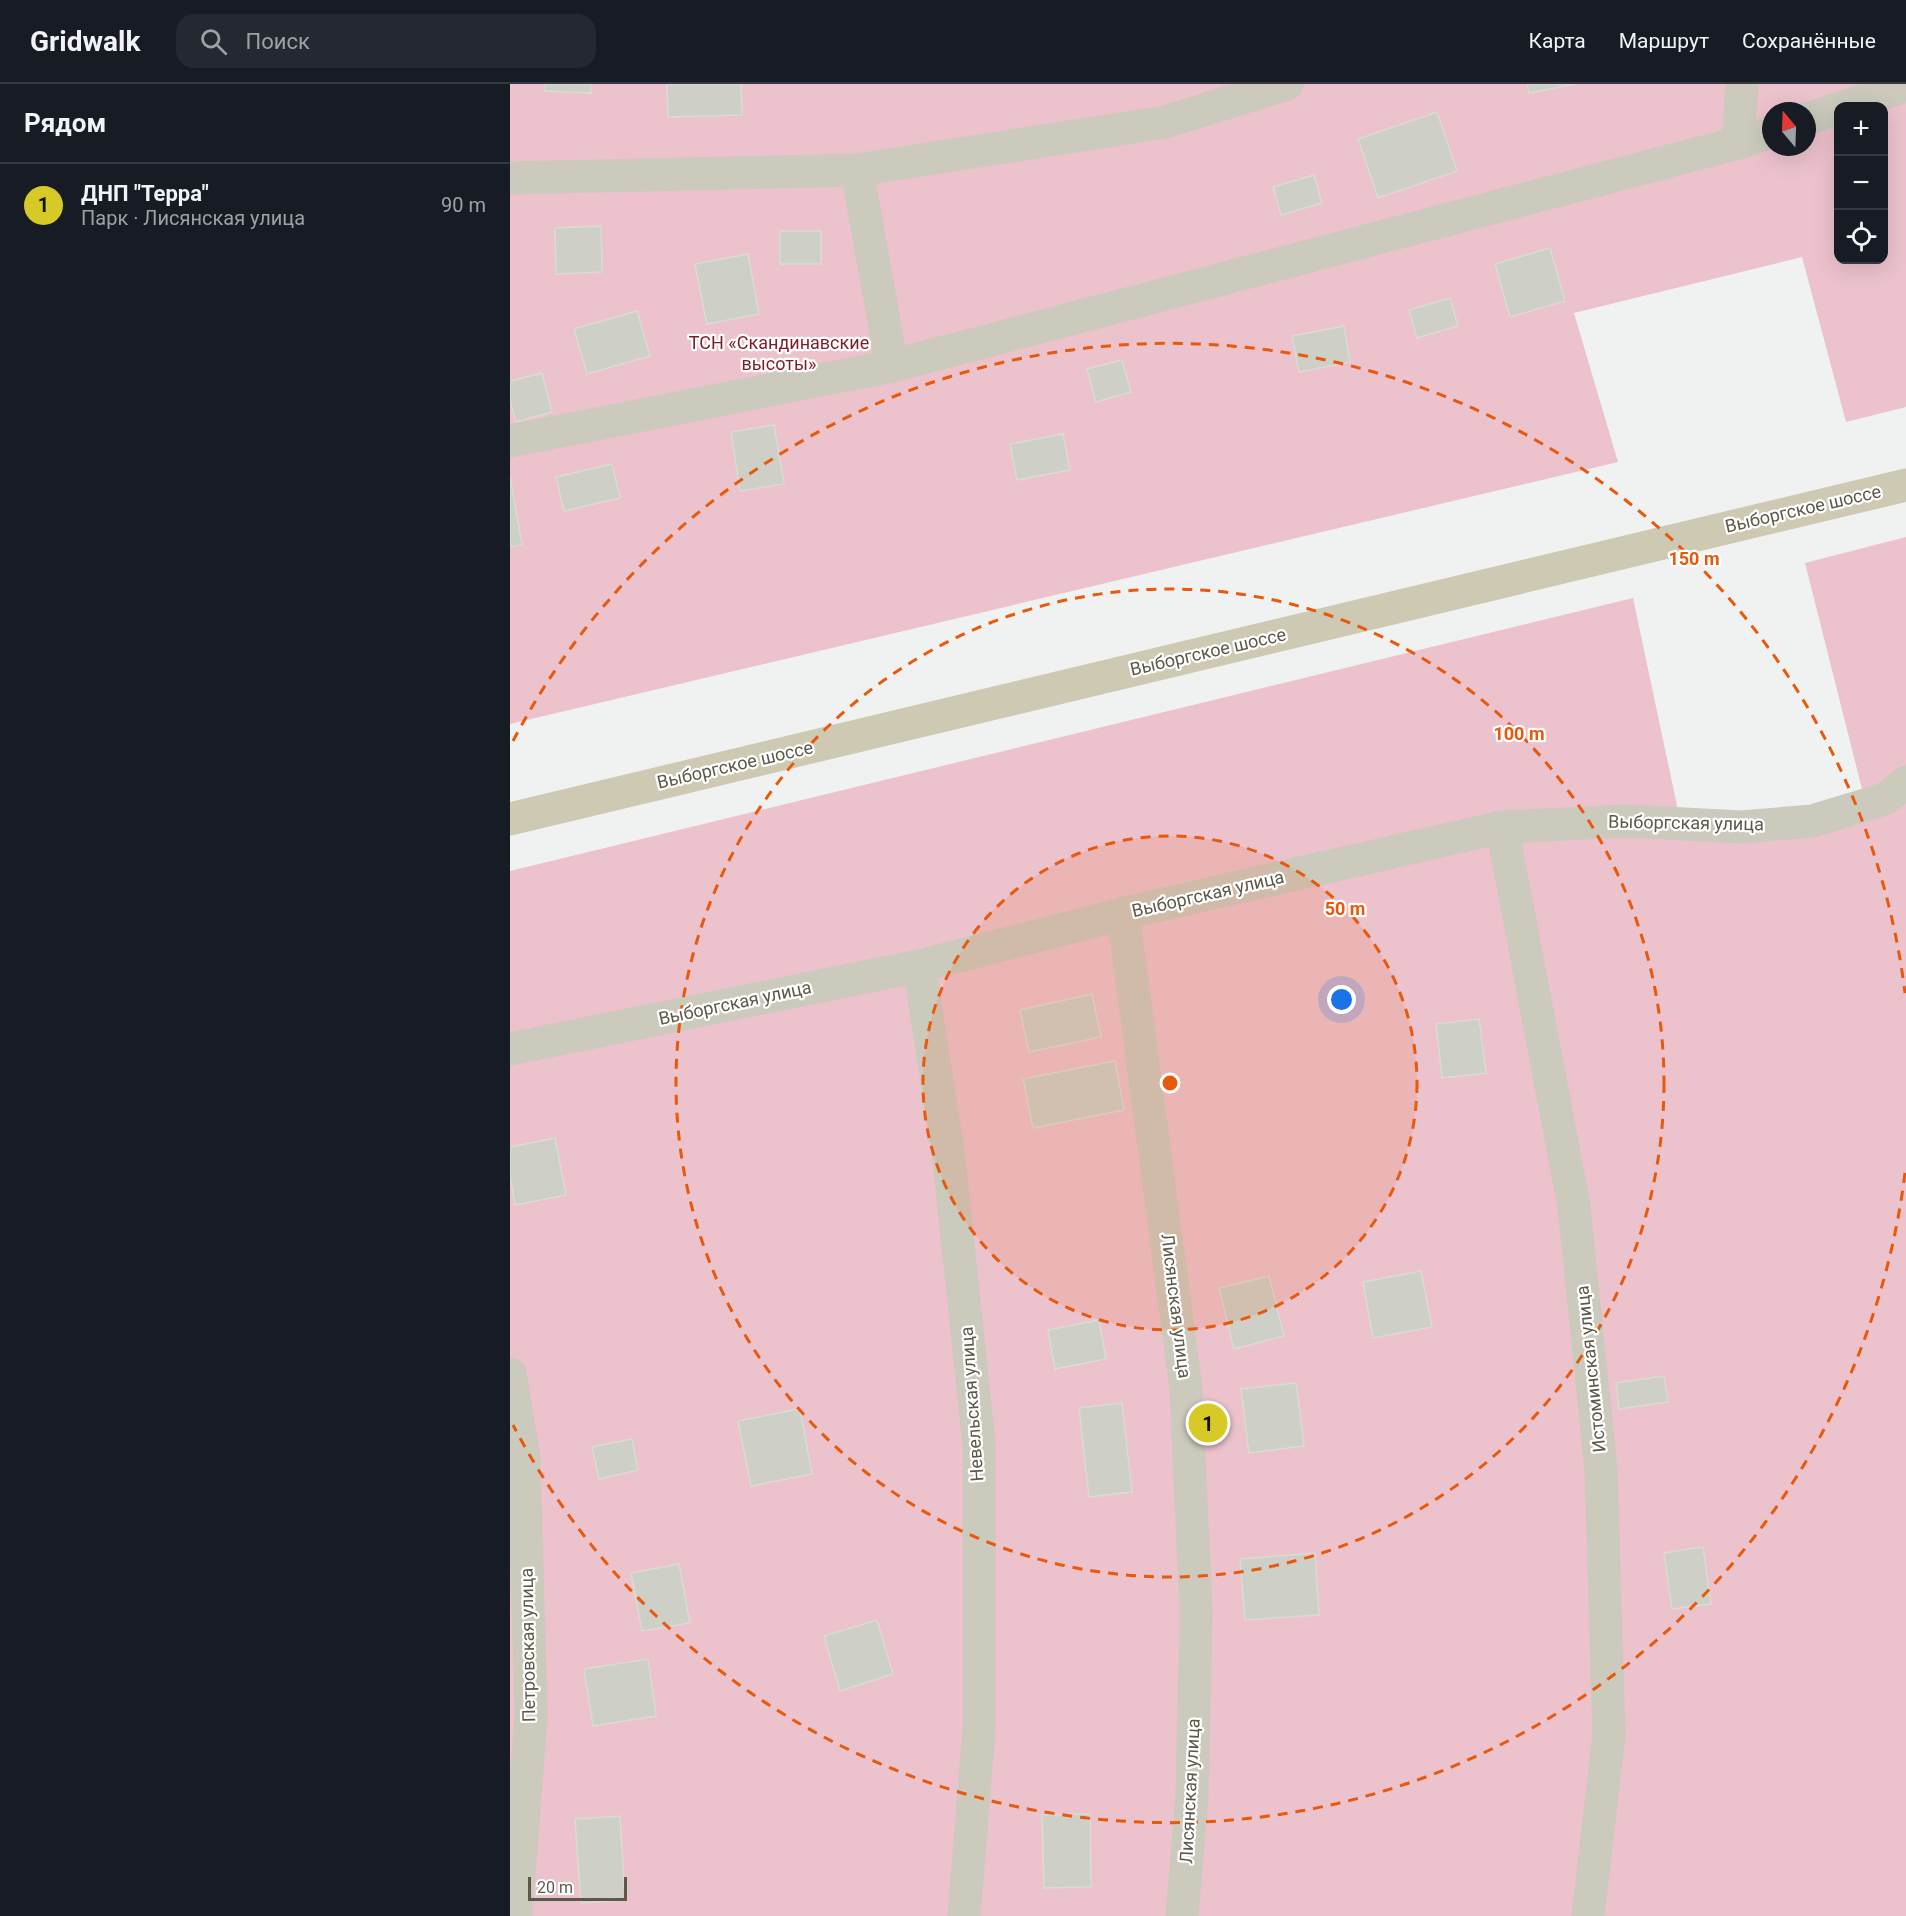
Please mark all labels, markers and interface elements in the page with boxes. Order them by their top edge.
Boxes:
search box [176,14,596,68]
text: Gridwalk [30,25,140,58]
icon: search [197,25,230,58]
text: Поиск [245,29,310,54]
text: Карта [1529,29,1586,53]
text: Маршрут [1619,29,1709,53]
text: Сохранённые [1742,29,1876,53]
north arrow [1762,102,1816,156]
map controls [1834,102,1888,264]
button: + [1834,102,1888,156]
text: Рядом [24,108,106,138]
button: − [1834,156,1888,210]
text: ДНП "Терра" [81,181,209,206]
text: 1 [38,193,49,217]
text: 90 m [441,193,486,217]
text: Парк · Лисянская улица [81,206,305,230]
button: locate [1834,210,1888,264]
park label: ТСН «Скандинавские высоты» [689,332,869,374]
street label: Выборгское шоссе [1723,480,1883,537]
text: 150 m [1668,548,1720,569]
street label: Выборгское шоссе [1128,623,1288,680]
text: 100 m [1493,723,1545,744]
street label: Выборгское шоссе [655,736,815,793]
street label: Выборгская улица [1608,811,1764,834]
street label: Выборгская улица [1130,866,1286,921]
text: 50 m [1325,898,1365,919]
street label: Выборгская улица [657,976,813,1029]
your location [1327,985,1356,1014]
centre of rings [1160,1073,1180,1093]
street label: Лисянская улица [1157,1232,1196,1379]
street label: Истоминская улица [1571,1285,1610,1454]
street label: Невельская улица [956,1326,987,1482]
pin: 1 [1188,1400,1228,1446]
street label: Петровская улица [516,1568,539,1722]
street label: Лисянская улица [1175,1718,1204,1864]
scale bar [528,1874,627,1902]
text: 20 m [537,1878,573,1897]

